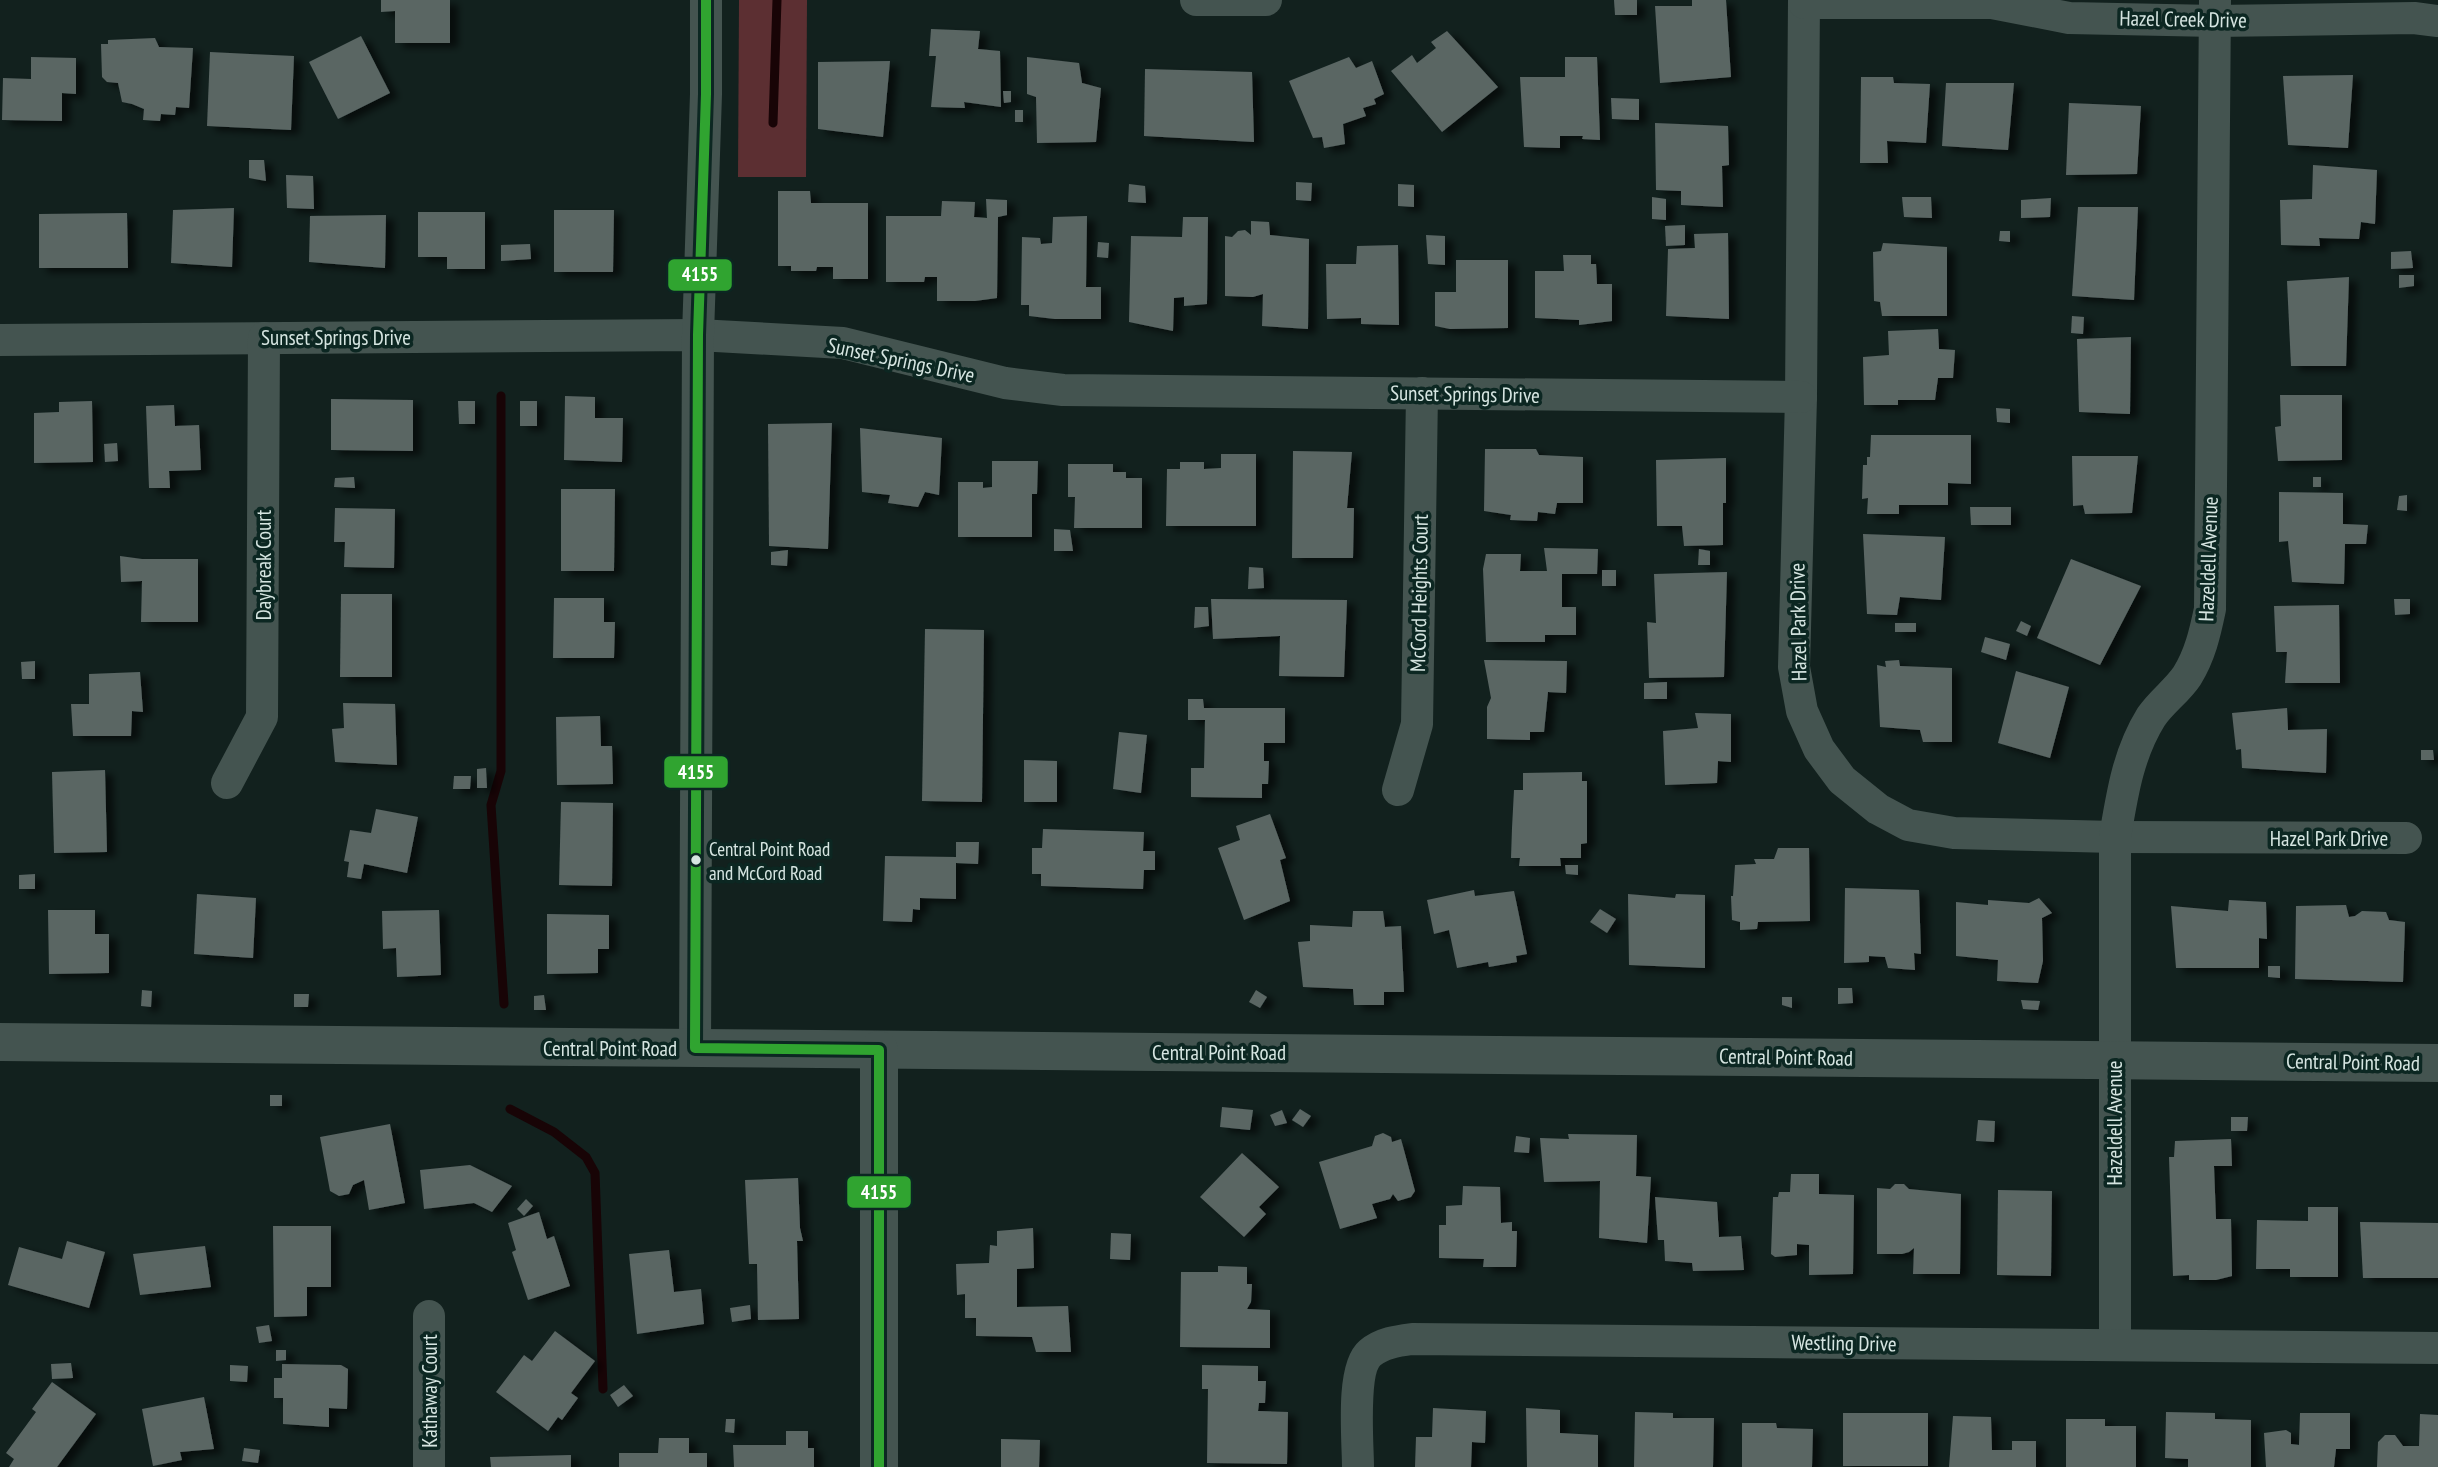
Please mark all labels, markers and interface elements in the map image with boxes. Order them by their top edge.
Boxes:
street label: Hazel Creek Drive [2119,4,2247,34]
line badge: 4155 [667,258,733,292]
text: 4155 [682,262,718,286]
street label: Sunset Springs Drive [261,324,411,351]
street label: Sunset Springs Drive [825,331,977,389]
street label: Sunset Springs Drive [1390,379,1540,409]
street label: Hazeldell Avenue [2192,496,2224,622]
street label: Daybreak Court [250,509,277,620]
street label: McCord Heights Court [1404,514,1434,672]
street label: Hazel Park Drive [1783,563,1813,681]
line badge: 4155 [663,755,729,789]
text: 4155 [678,760,714,784]
street label: Hazel Park Drive [2270,825,2388,852]
place label: Central Point Road and McCord Road [709,837,830,885]
marker: Central Point Road and McCord Road [689,853,703,867]
street label: Central Point Road [543,1035,677,1062]
street label: Central Point Road [1152,1039,1286,1066]
street label: Central Point Road [1719,1042,1853,1072]
street label: Central Point Road [2286,1047,2420,1077]
street label: Hazeldell Avenue [2101,1060,2128,1186]
line badge: 4155 [846,1175,912,1209]
text: 4155 [861,1180,897,1204]
street label: Westling Drive [1791,1329,1897,1357]
street label: Kathaway Court [416,1334,443,1448]

